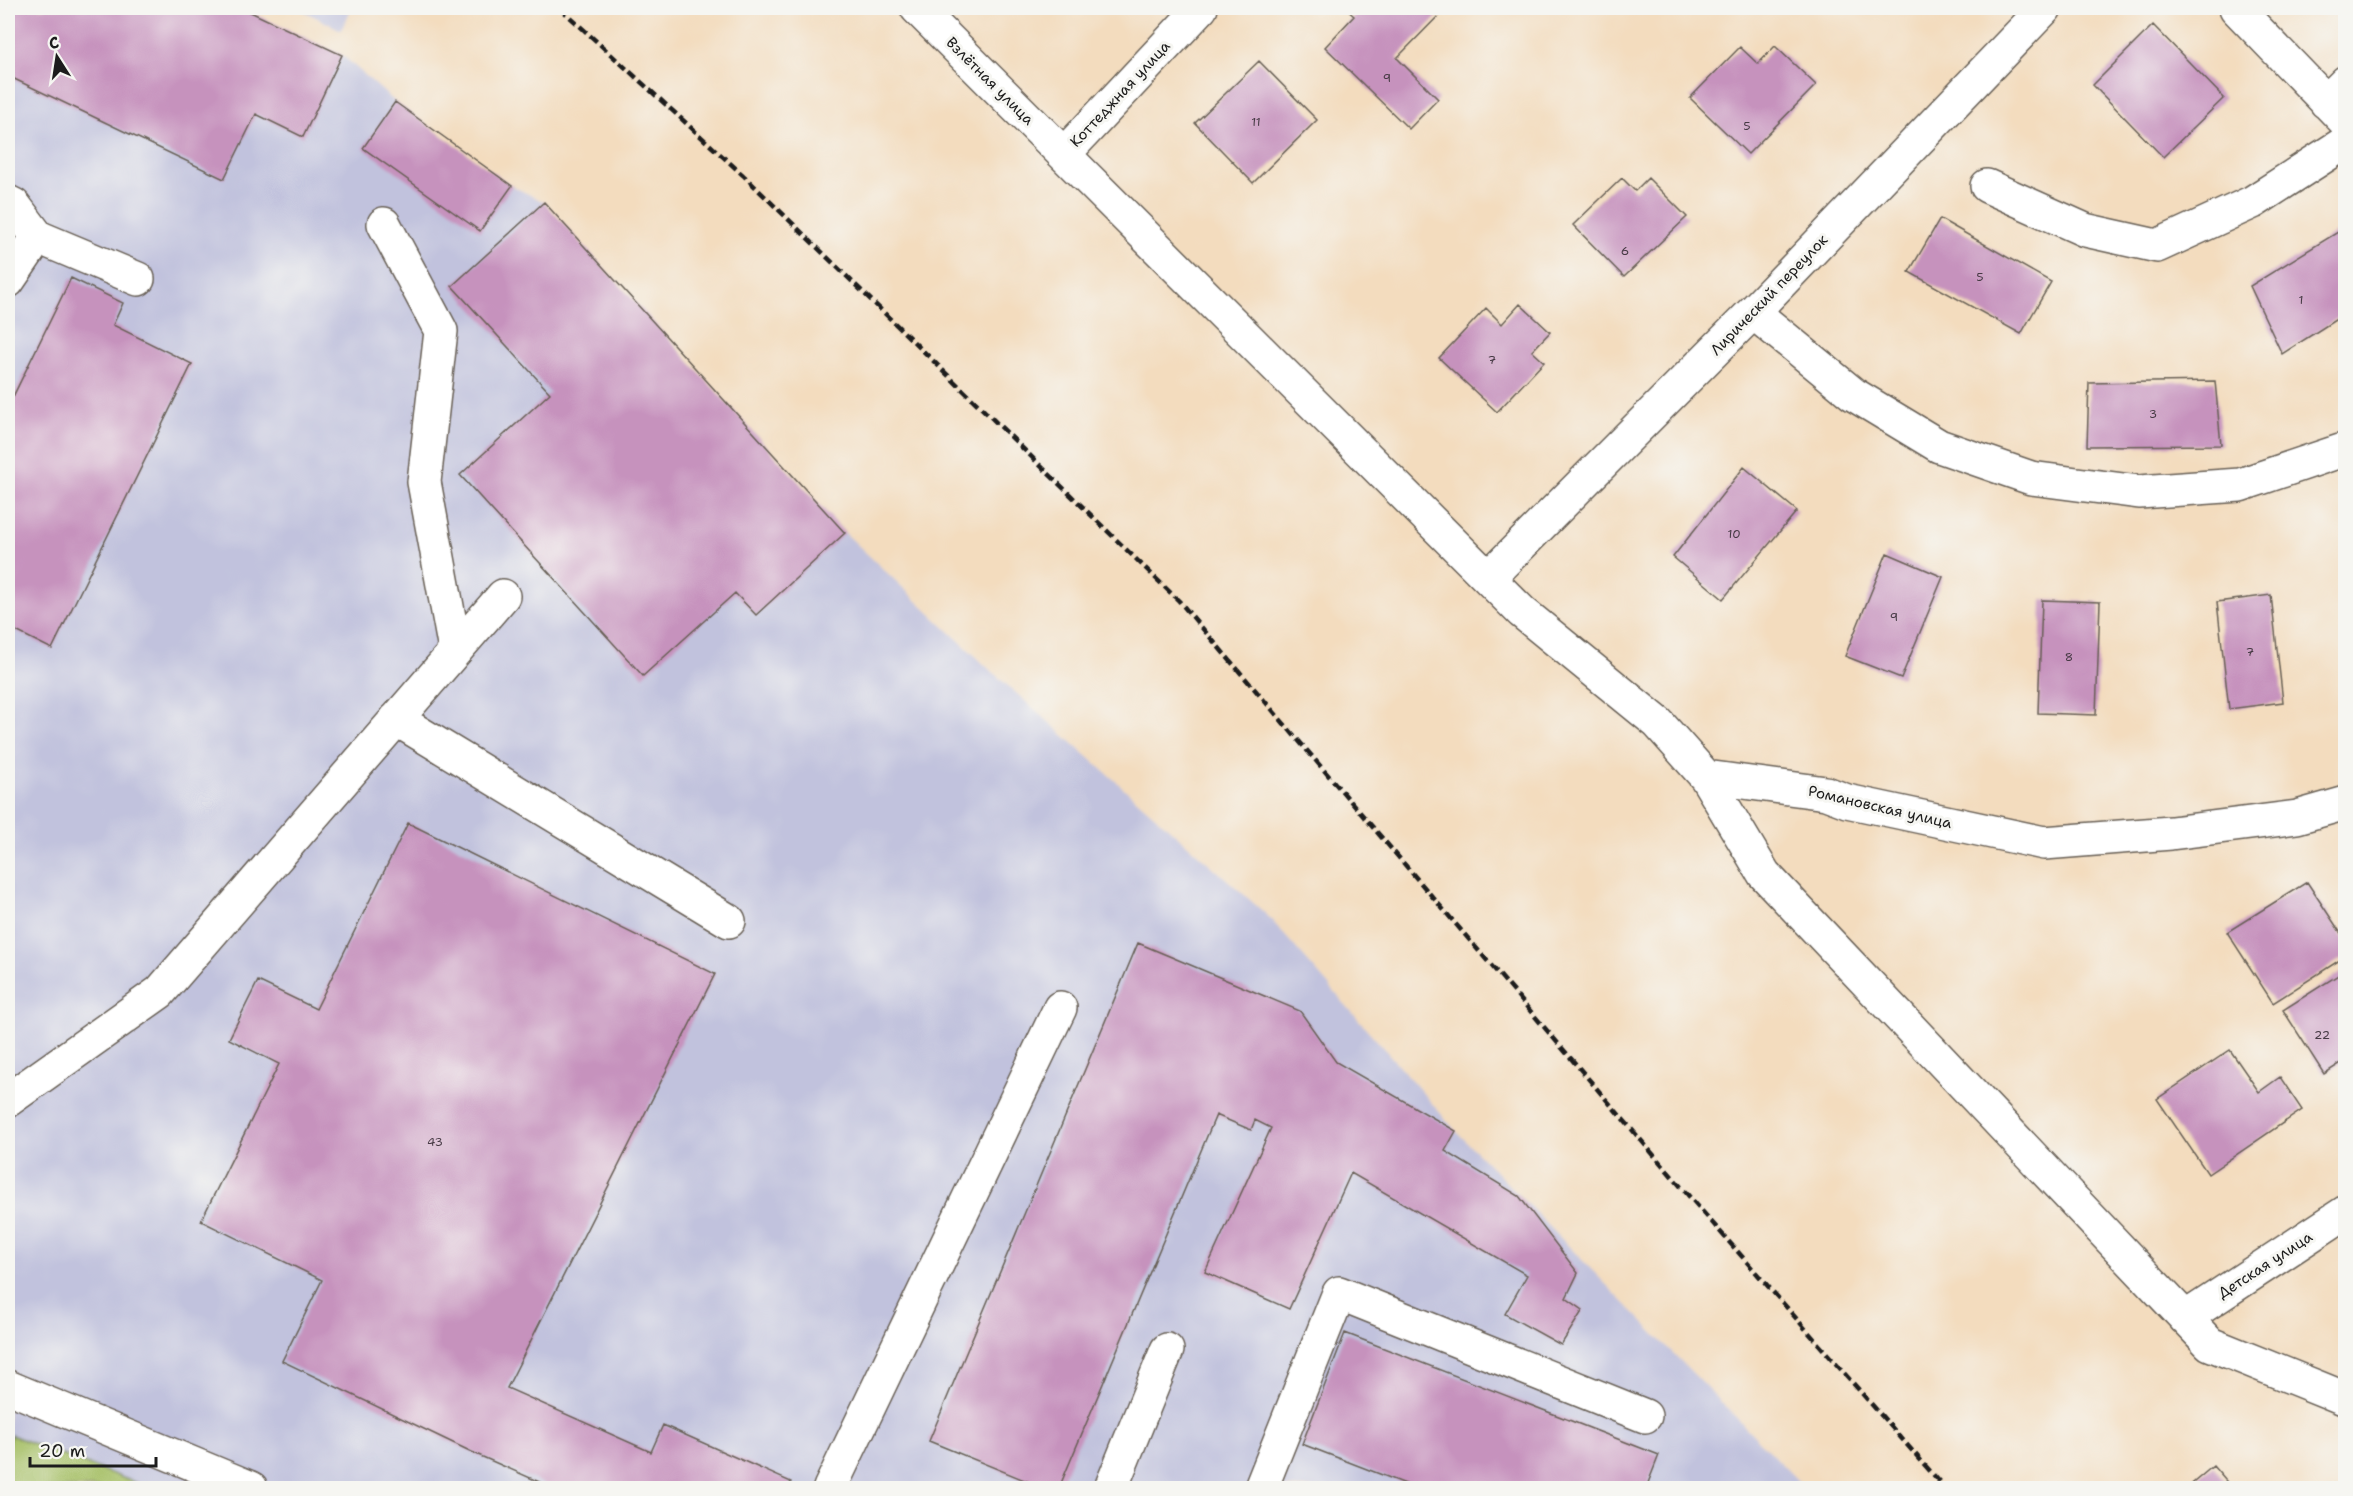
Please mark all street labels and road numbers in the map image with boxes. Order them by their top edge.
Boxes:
street label: Взлётная улица [942,33,1039,130]
street label: Коттеджная улица [1065,36,1175,151]
street label: Лирический переулок [1706,230,1832,360]
street label: Романовская улица [1806,781,1955,833]
street label: Детская улица [2214,1227,2317,1303]

